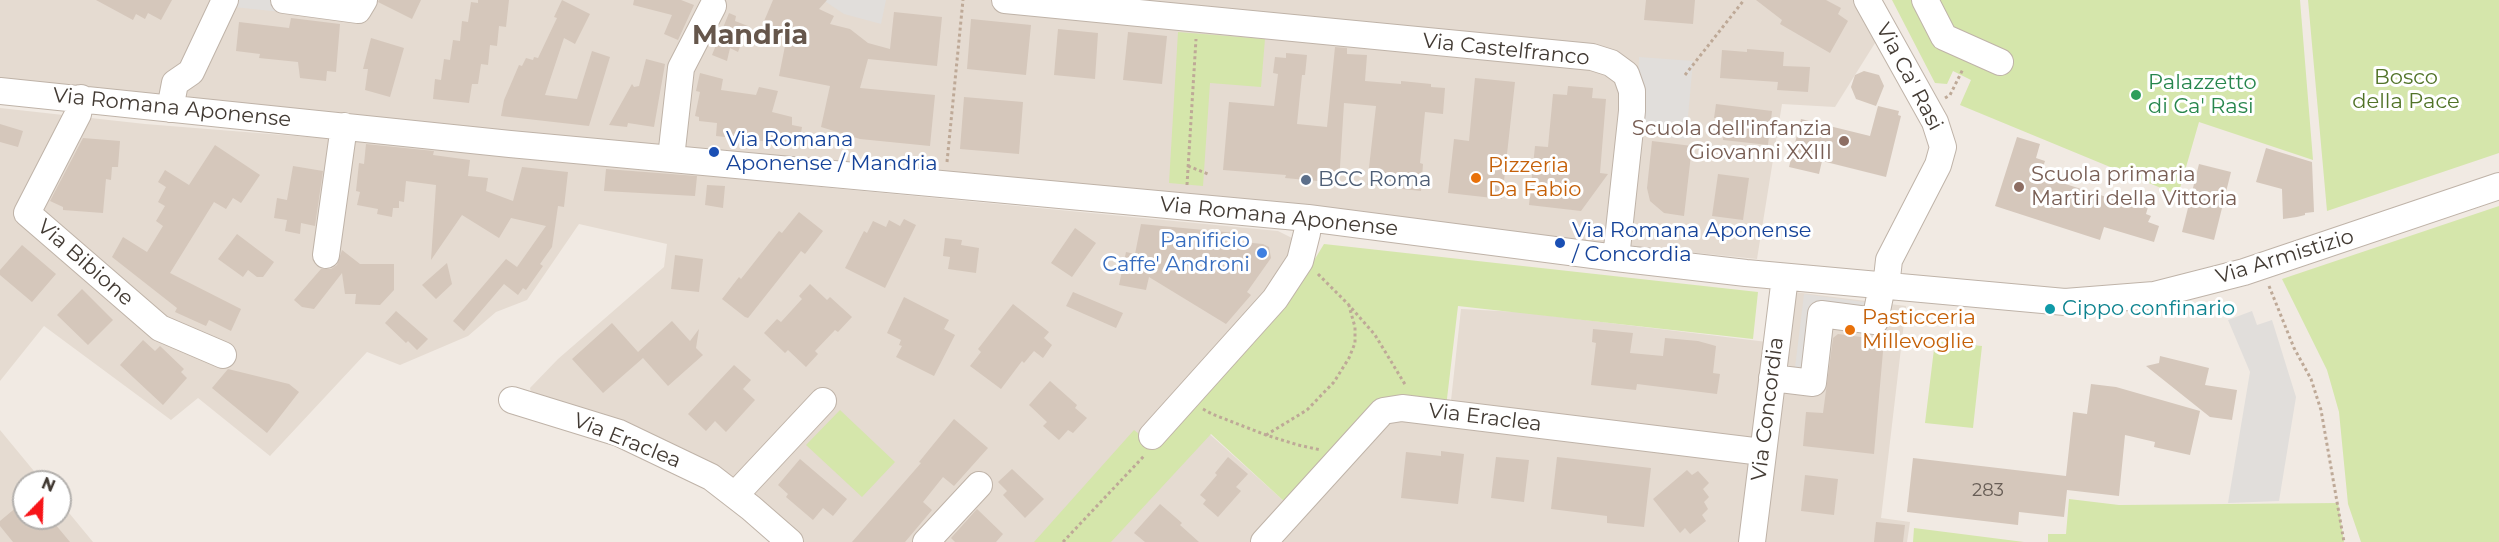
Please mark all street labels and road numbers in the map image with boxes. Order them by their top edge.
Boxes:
street label: Via Ca' Rasi [1870,19,1948,135]
street label: Via Castelfranco [1421,29,1591,71]
street label: Via Romana Aponense [52,83,292,133]
street label: Via Romana Aponense [1159,192,1399,242]
street label: Via Bibione [32,214,138,312]
street label: Via Armistizio [2213,224,2357,290]
street label: Via Concordia [1747,336,1789,482]
street label: Via Eraclea [1427,399,1543,437]
street label: Via Eraclea [569,408,685,474]

